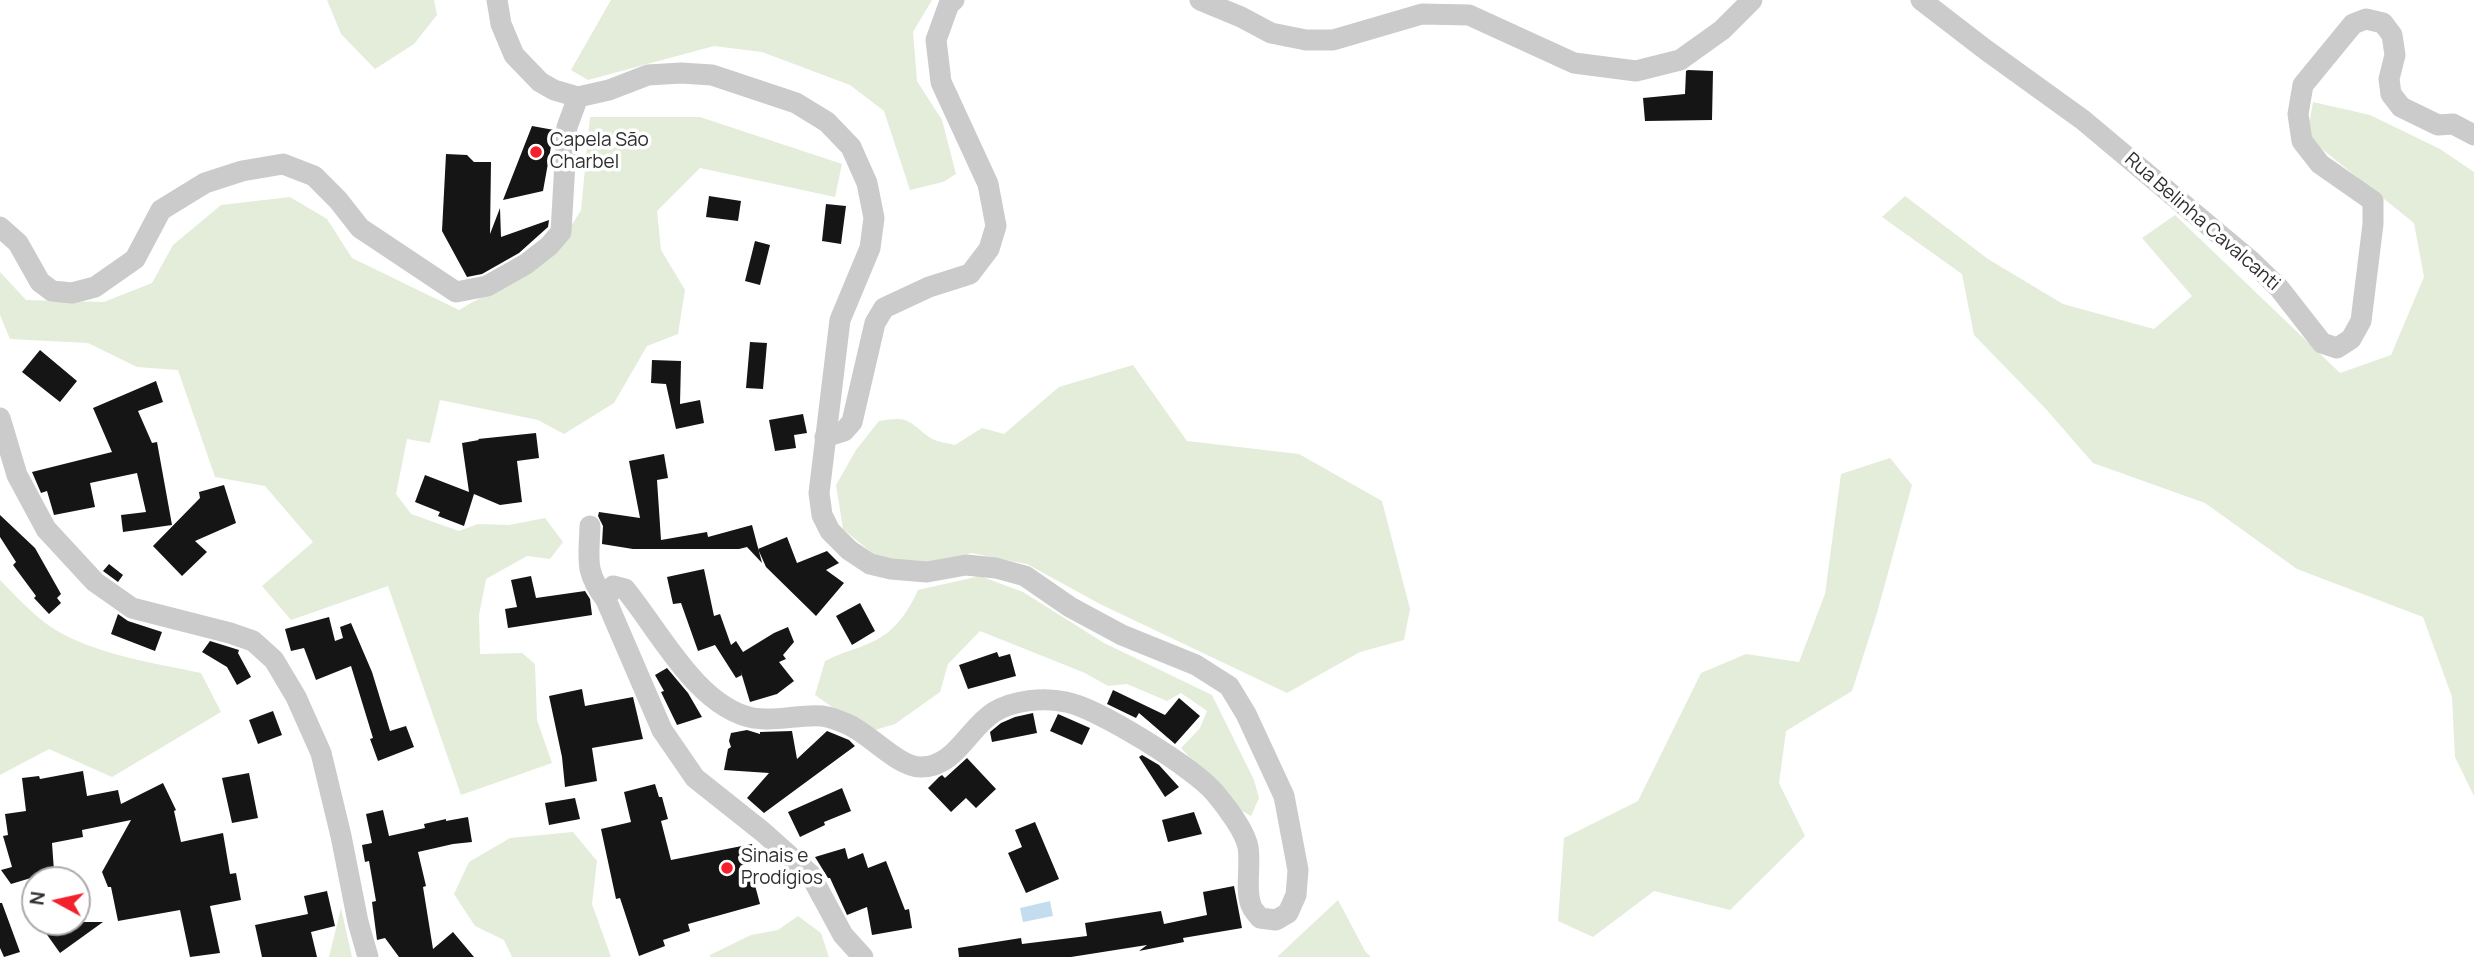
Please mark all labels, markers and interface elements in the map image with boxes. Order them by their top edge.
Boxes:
place label: Capela São Charbel [550,130,649,174]
marker: Capela São Charbel [528,144,544,160]
street label: Rua Belinha Cavalcanti [2120,148,2284,296]
place label: Sinais e Prodígios [741,846,823,890]
marker: Sinais e Prodígios [719,860,735,876]
north arrow [21,866,91,936]
text: N [23,890,51,907]

